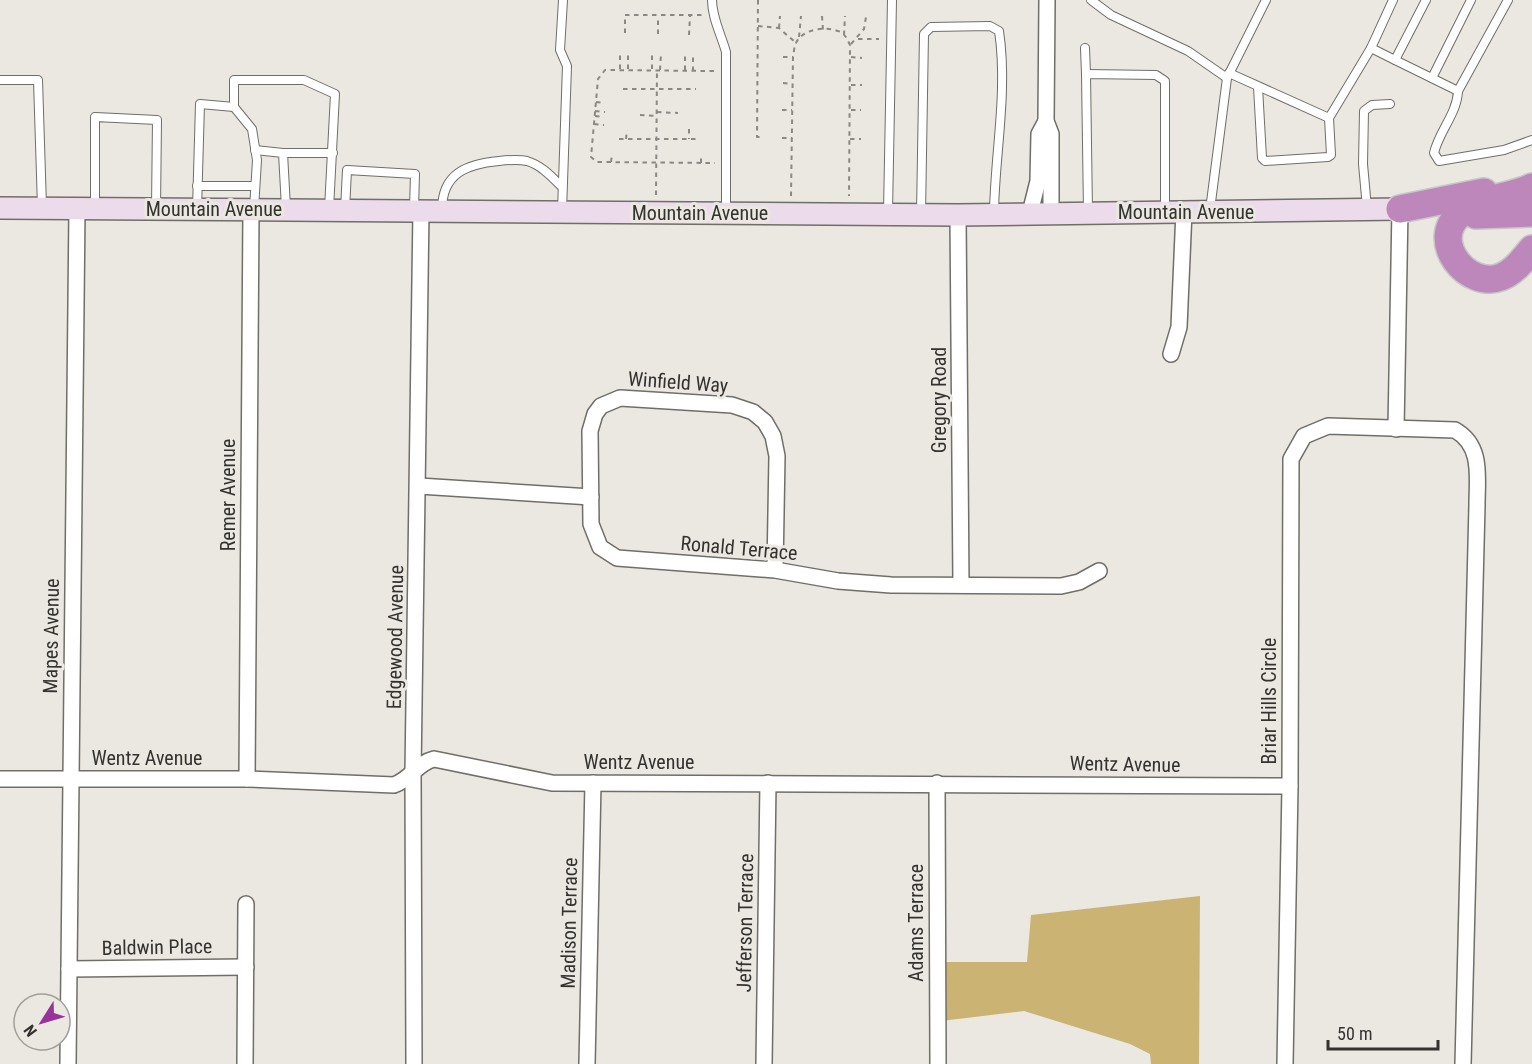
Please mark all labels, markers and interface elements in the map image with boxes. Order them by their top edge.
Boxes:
street label: Mountain Avenue [146,197,282,221]
street label: Mountain Avenue [1118,200,1254,224]
street label: Mountain Avenue [632,201,768,225]
street label: Gregory Road [927,347,951,453]
street label: Winfield Way [627,367,729,397]
street label: Remer Avenue [216,439,240,551]
street label: Ronald Terrace [679,531,799,565]
street label: Edgewood Avenue [382,565,408,709]
street label: Mapes Avenue [38,578,64,694]
street label: Briar Hills Circle [1257,638,1281,764]
street label: Wentz Avenue [92,746,202,770]
street label: Wentz Avenue [584,750,694,774]
street label: Wentz Avenue [1069,751,1181,777]
street label: Jefferson Terrace [732,853,758,993]
street label: Madison Terrace [556,857,582,989]
street label: Adams Terrace [904,864,928,982]
street label: Baldwin Place [101,934,213,960]
north arrow [12,992,72,1052]
scale bar [1328,1013,1438,1051]
text: N [20,1021,41,1040]
text: 50 m [1337,1023,1372,1044]

